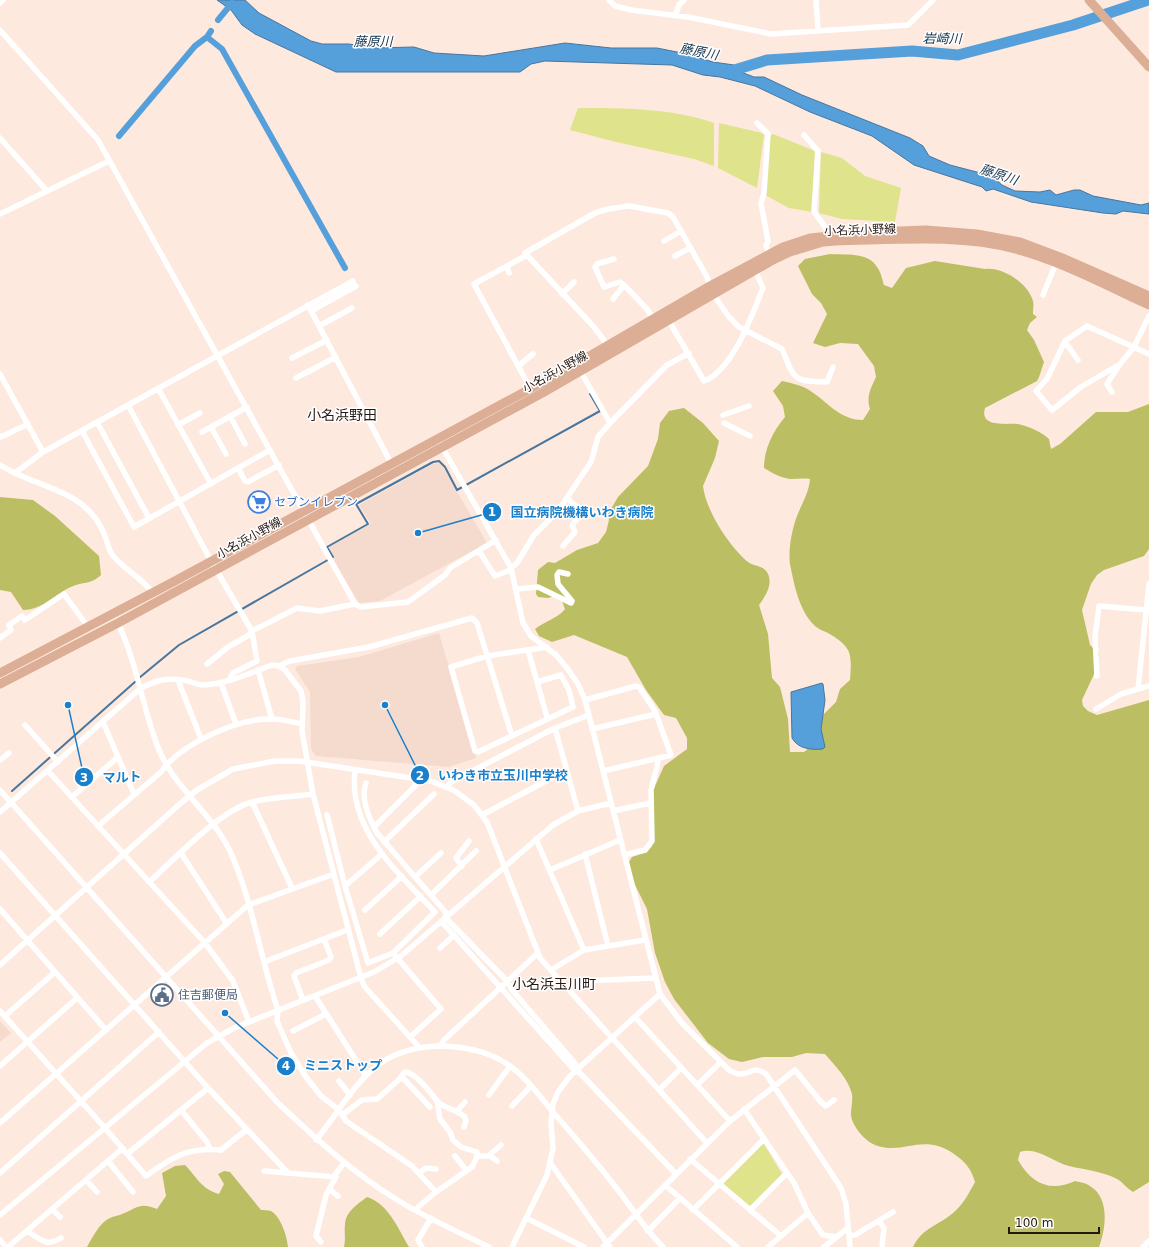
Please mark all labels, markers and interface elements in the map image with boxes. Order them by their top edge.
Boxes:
water label: 岩崎川 [922,31,964,46]
water label: 藤原川 [353,34,394,49]
water label: 藤原川 [678,40,721,63]
water label: 藤原川 [978,161,1022,189]
street label: 小名浜小野線 [824,222,896,238]
street label: 小名浜小野線 [520,348,590,396]
district label: 小名浜野田 [307,407,377,423]
supermarket icon: セブンイレブン [246,489,272,515]
place label: セブンイレブン [274,495,358,509]
callout: 国立病院機構いわき病院 [482,499,661,524]
text: 1 [488,505,496,519]
text: 国立病院機構いわき病院 [510,505,654,520]
street label: 小名浜小野線 [214,514,284,562]
callout: いわき市立玉川中学校 [410,763,576,788]
callout: マルト [74,765,149,790]
text: いわき市立玉川中学校 [438,768,568,783]
text: 2 [416,769,424,783]
text: マルト [102,770,142,785]
text: 3 [80,771,88,785]
district label: 小名浜玉川町 [512,976,596,992]
public building icon: 住吉郵便局 [149,982,175,1008]
place label: 住吉郵便局 [178,988,238,1002]
callout: ミニストップ [276,1053,390,1078]
text: ミニストップ [304,1058,382,1073]
text: 4 [282,1059,290,1073]
scale bar [1009,1209,1099,1235]
text: 100 m [1015,1216,1053,1230]

